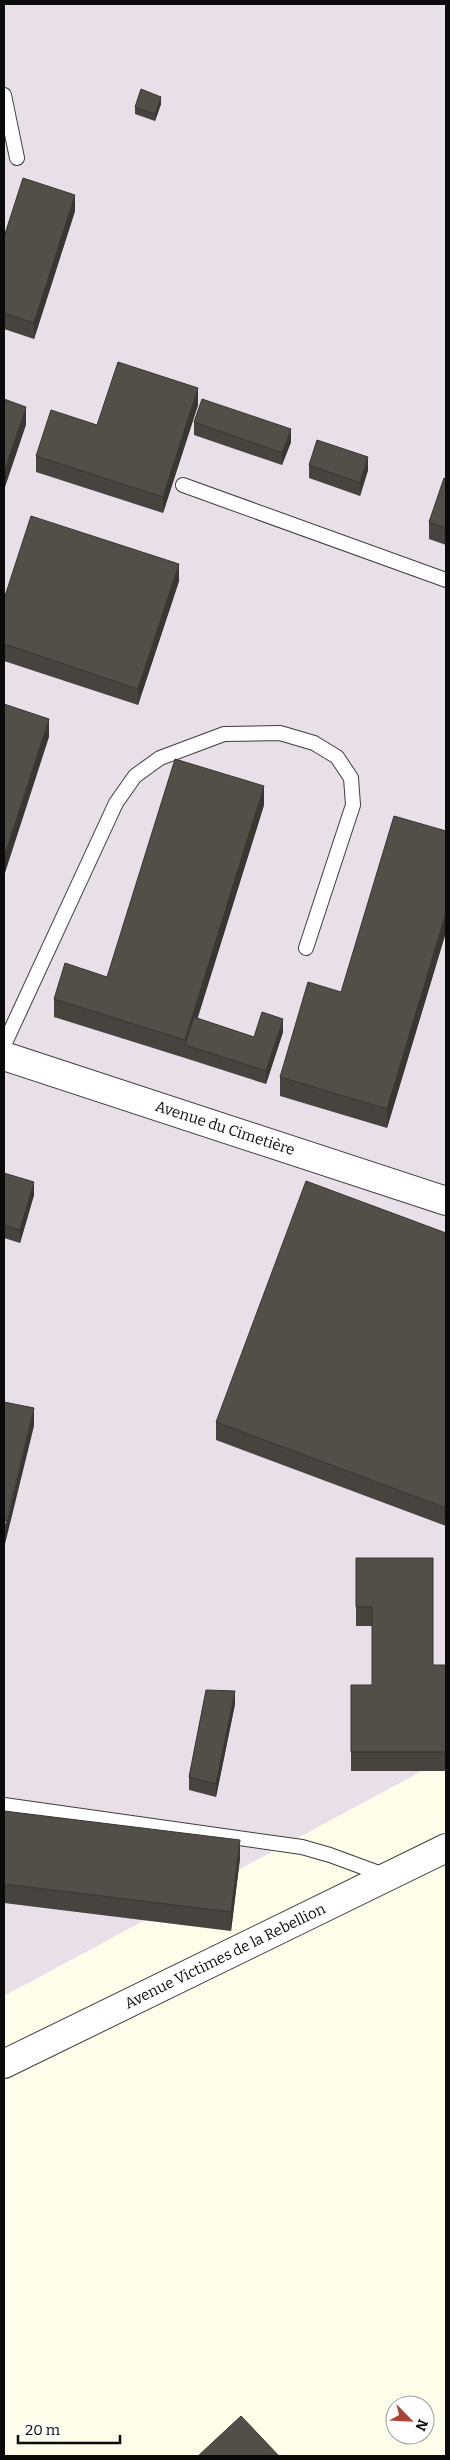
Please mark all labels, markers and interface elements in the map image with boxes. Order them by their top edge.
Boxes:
street label: Avenue du Cimetière [153,1097,297,1159]
street label: Avenue Victimes de la Rebellion [122,1899,329,2013]
north arrow [385,2395,435,2445]
scale bar [18,2412,120,2444]
text: N [411,2417,431,2434]
text: 20 m [25,2421,61,2439]

